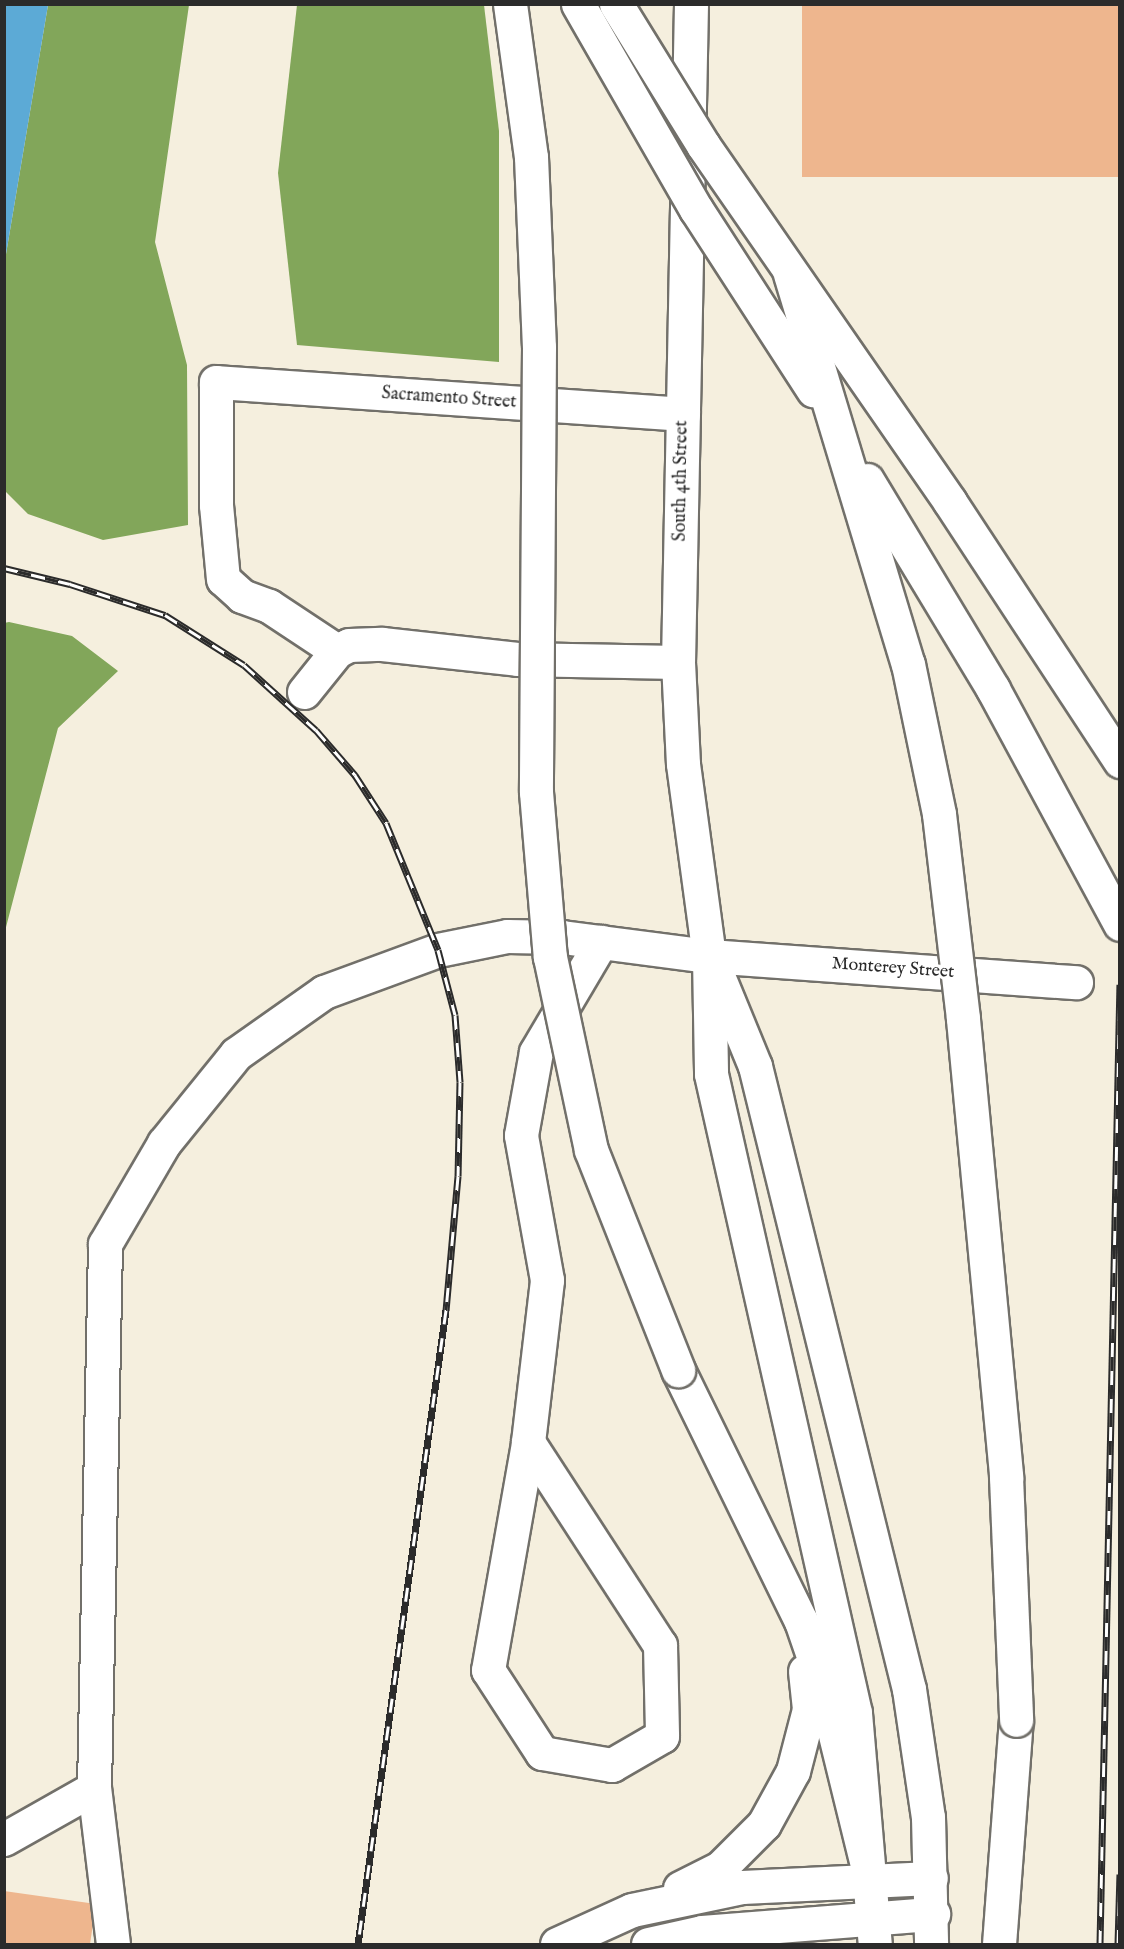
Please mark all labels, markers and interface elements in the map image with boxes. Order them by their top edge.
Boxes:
street label: Sacramento Street [381,384,517,414]
street label: South 4th Street [670,420,694,542]
street label: Monterey Street [831,954,955,984]

